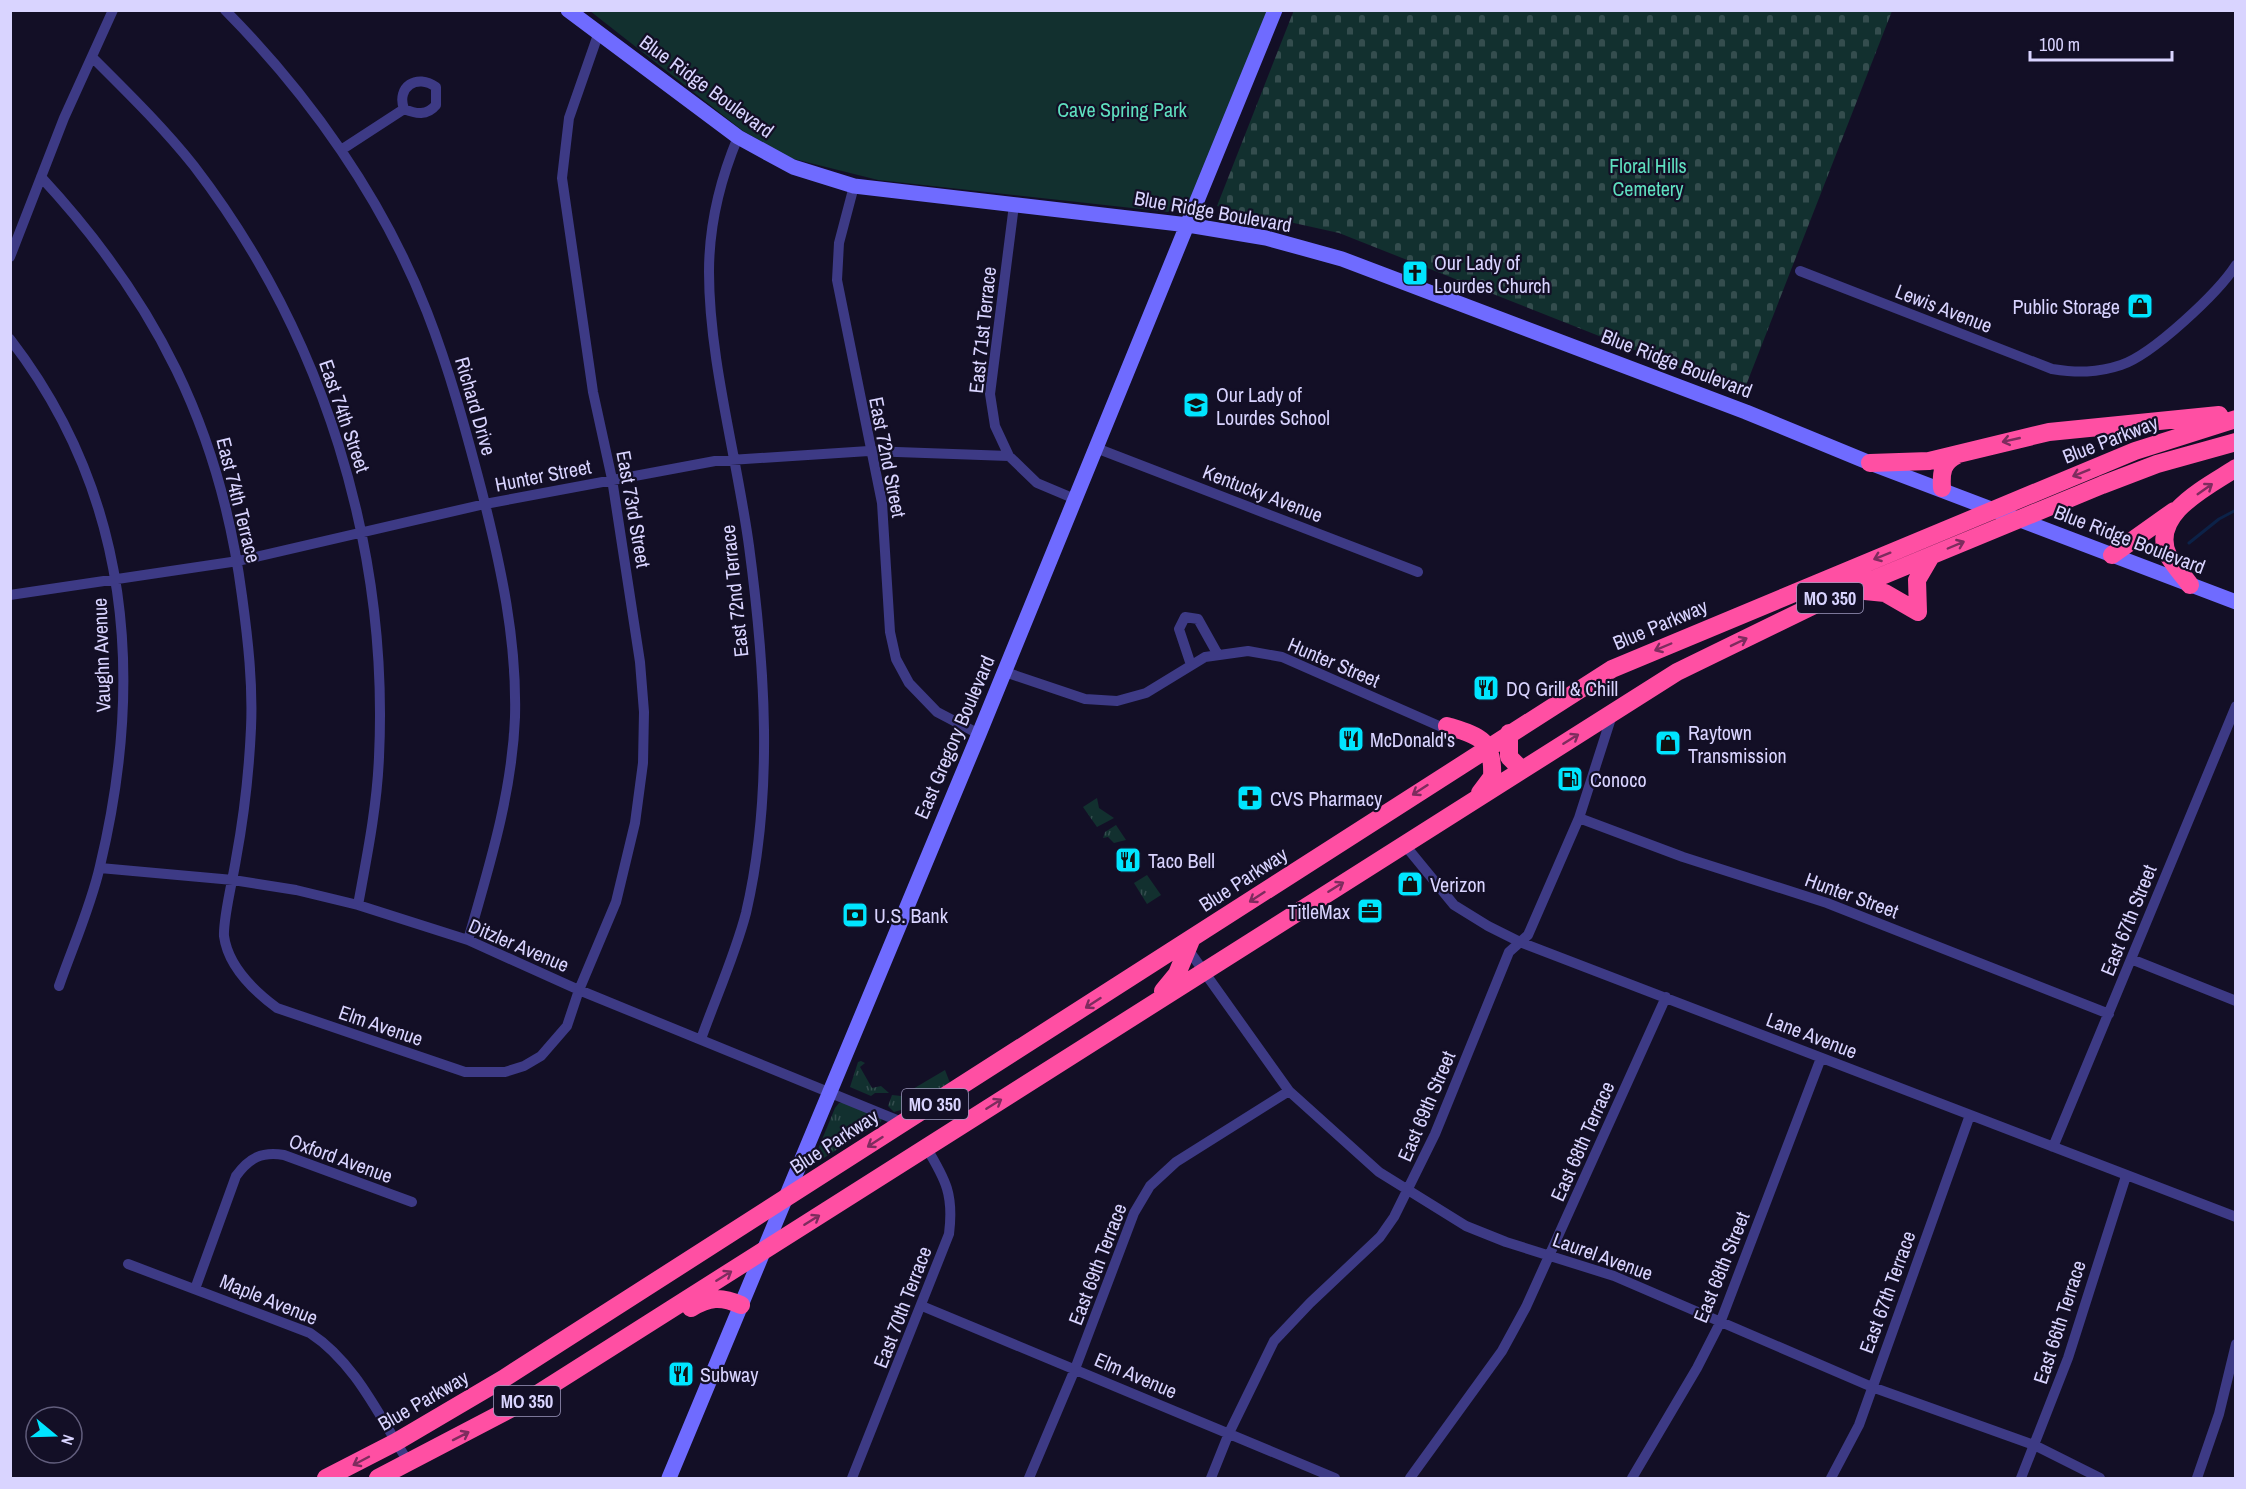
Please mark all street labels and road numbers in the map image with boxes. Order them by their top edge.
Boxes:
street label: Blue Ridge Boulevard [635,28,779,144]
street label: Blue Ridge Boulevard [1132,184,1294,238]
street label: East 71st Terrace [962,265,1002,395]
street label: Lewis Avenue [1892,277,1996,339]
street label: Blue Ridge Boulevard [1598,322,1756,404]
street label: Richard Drive [449,354,503,458]
street label: East 74th Street [313,356,377,476]
street label: East 72nd Street [863,394,913,520]
street label: Blue Parkway [2058,408,2162,470]
street label: East 74th Terrace [210,435,268,565]
street label: East 73rd Street [610,448,658,570]
street label: Hunter Street [493,452,594,498]
street label: Kentucky Avenue [1199,458,1327,528]
street label: Blue Ridge Boulevard [2051,498,2209,580]
street label: East 72nd Terrace [714,524,754,658]
road number: MO 350 [1797,583,1863,613]
street label: Blue Parkway [1609,592,1712,656]
street label: Vaughn Avenue [86,597,116,713]
street label: Hunter Street [1284,631,1385,694]
street label: East Gregory Boulevard [907,651,1001,823]
street label: Blue Parkway [1194,840,1293,918]
street label: East 67th Street [2093,860,2163,980]
street label: Hunter Street [1802,866,1903,925]
street label: Ditzler Avenue [465,912,573,978]
street label: Elm Avenue [335,998,427,1052]
street label: Lane Avenue [1763,1005,1861,1065]
street label: East 69th Street [1391,1046,1462,1165]
street label: East 68th Terrace [1544,1077,1620,1205]
road number: MO 350 [902,1089,968,1119]
street label: Blue Parkway [785,1102,884,1180]
street label: Oxford Avenue [286,1127,396,1189]
street label: East 69th Terrace [1061,1199,1133,1329]
street label: East 68th Street [1686,1207,1756,1327]
street label: Laurel Avenue [1549,1225,1657,1287]
street label: East 67th Terrace [1852,1227,1922,1357]
street label: East 70th Terrace [866,1242,938,1372]
street label: East 66th Terrace [2026,1257,2092,1387]
street label: Maple Avenue [216,1267,322,1331]
street label: Elm Avenue [1091,1346,1181,1404]
street label: Blue Parkway [373,1363,474,1437]
road number: MO 350 [494,1386,560,1416]

